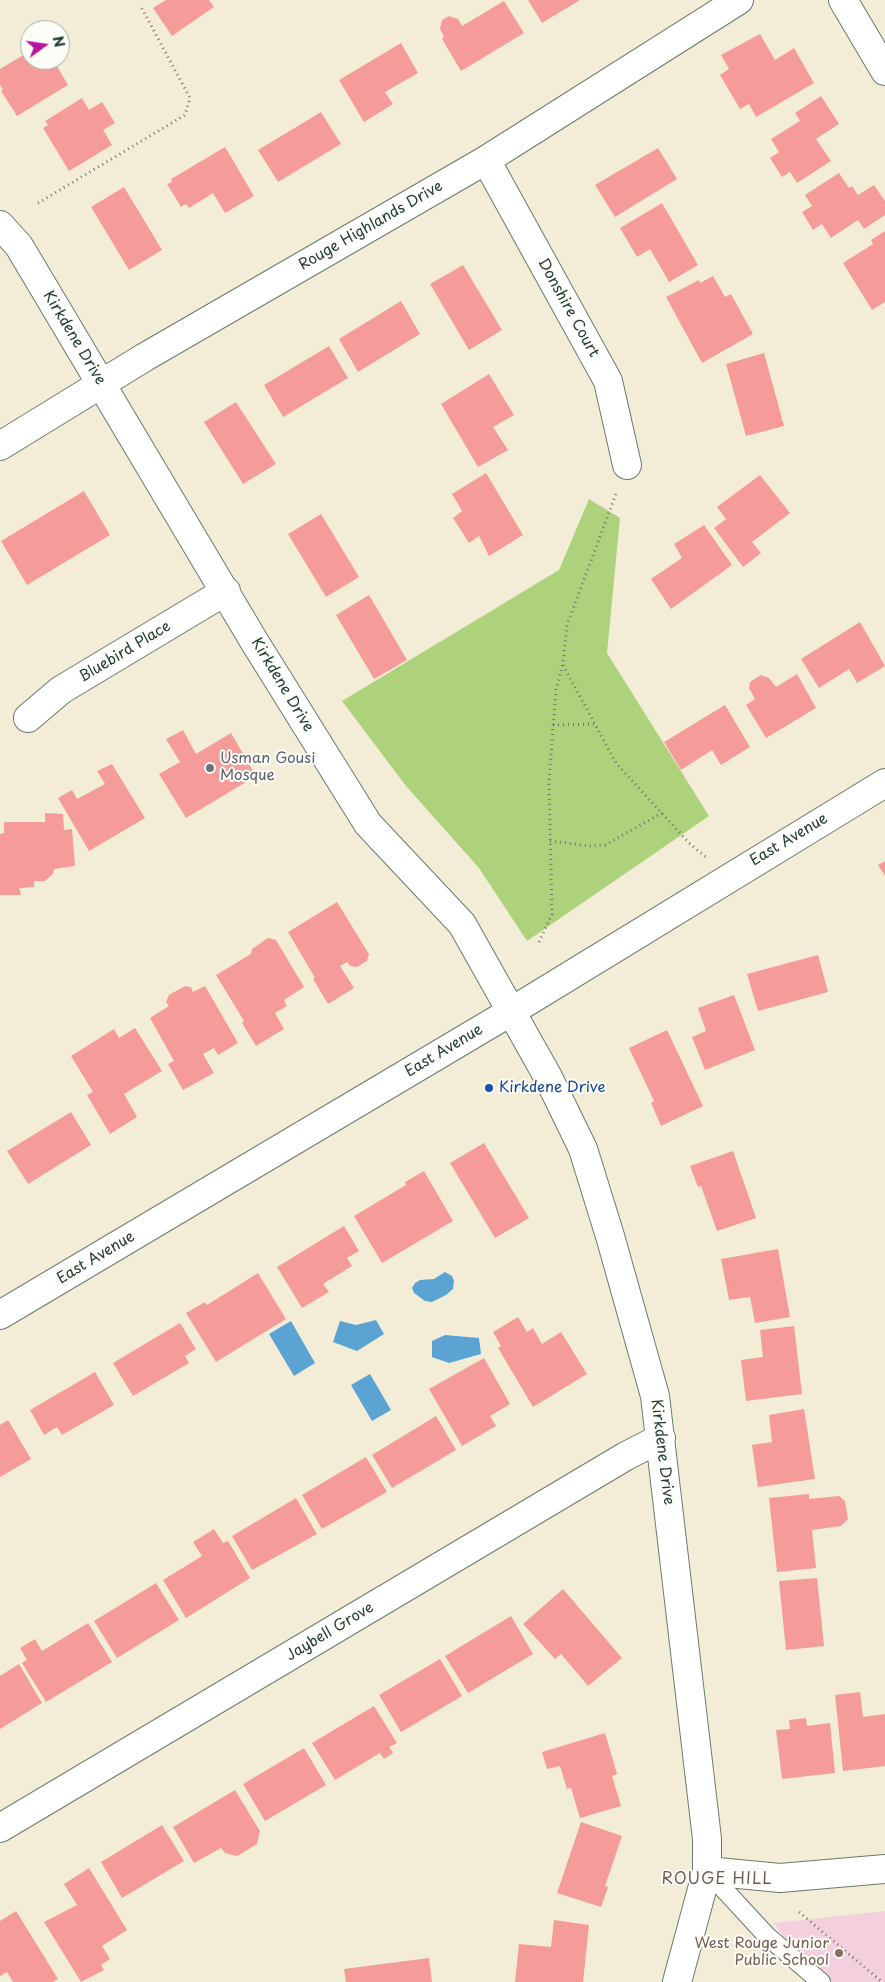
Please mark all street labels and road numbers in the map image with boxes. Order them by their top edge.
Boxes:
street label: Rouge Highlands Drive [296,177,446,275]
street label: Donshire Court [533,255,603,361]
street label: Kirkdene Drive [39,288,109,388]
street label: Bluebird Place [76,618,174,686]
street label: Kirkdene Drive [247,635,317,735]
street label: East Avenue [747,810,831,870]
street label: East Avenue [402,1021,486,1081]
street label: East Avenue [54,1228,138,1288]
street label: Kirkdene Drive [647,1398,677,1506]
street label: Jaybell Grove [283,1599,377,1665]

